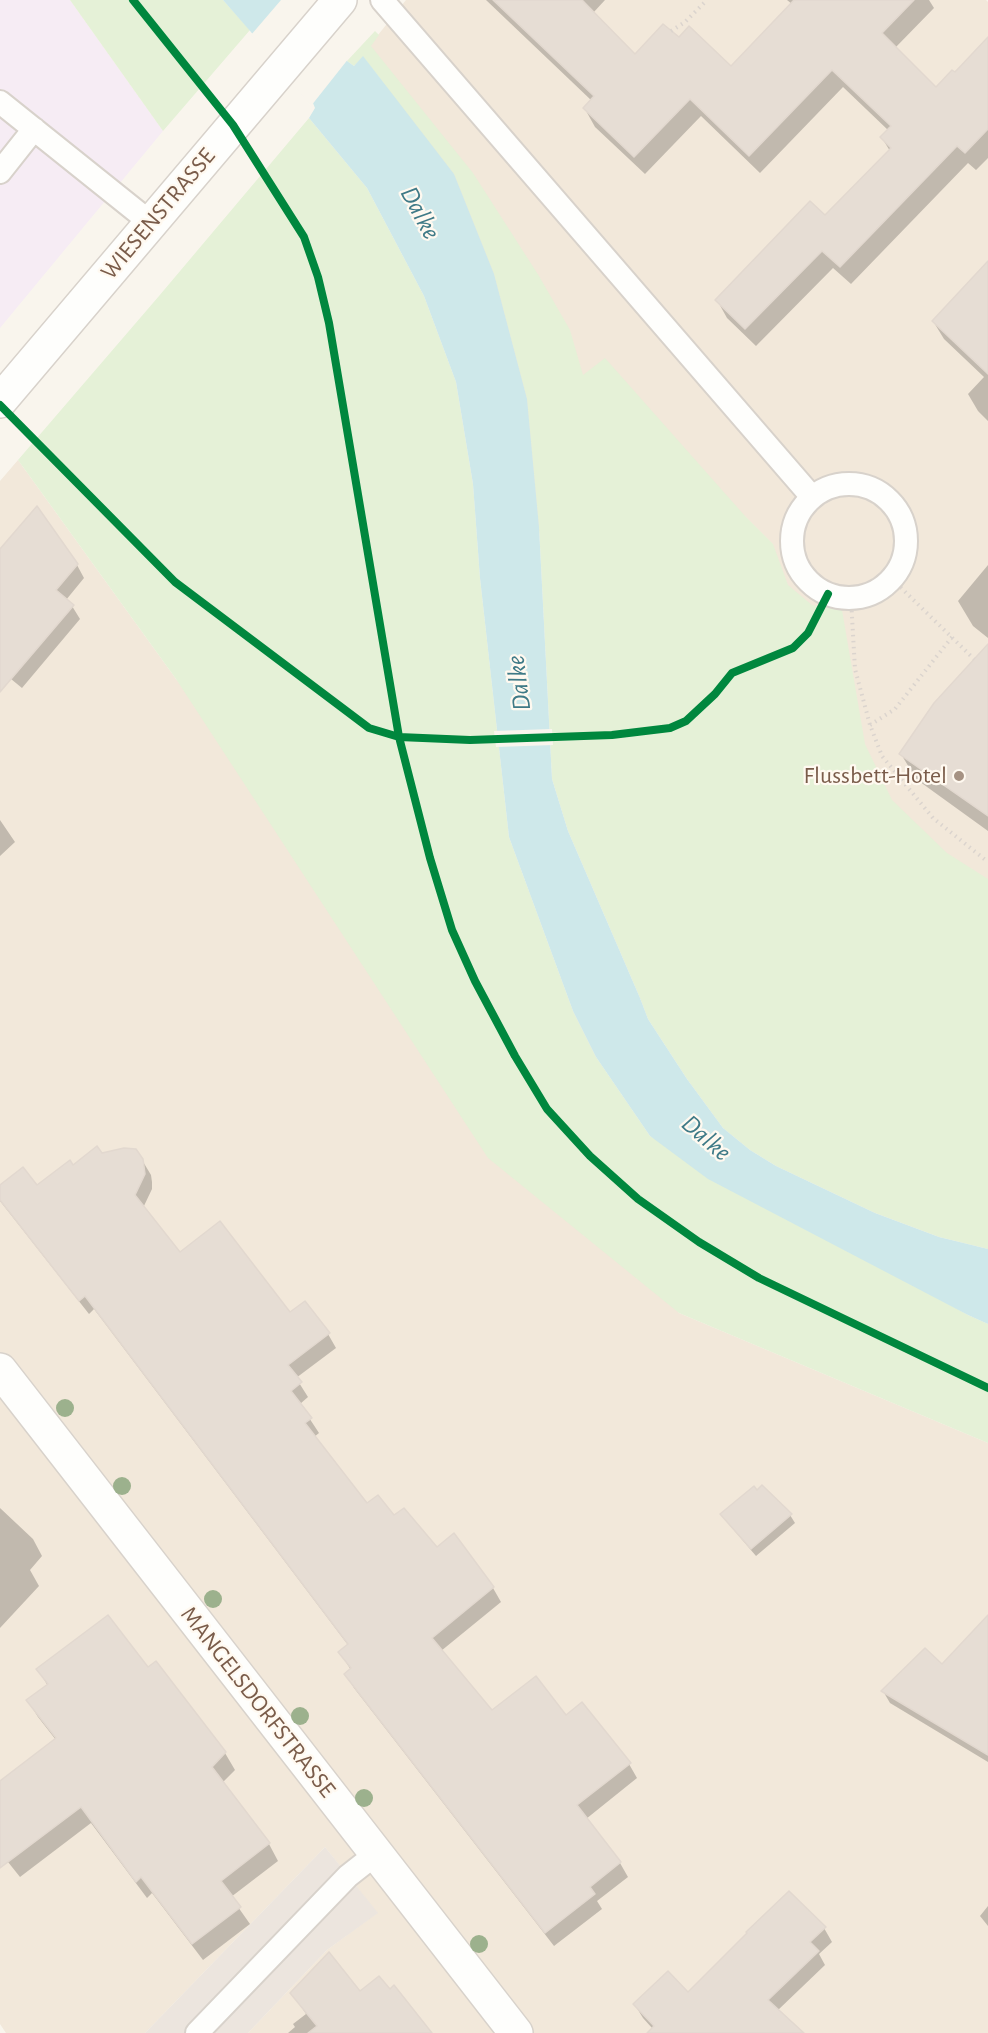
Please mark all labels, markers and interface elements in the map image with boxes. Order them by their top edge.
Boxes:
street label: WIESENSTRASSE [95,142,221,286]
water label: Dalke [393,181,447,245]
water label: Dalke [500,654,538,712]
place label: Flussbett-Hotel [804,762,947,790]
marker: Flussbett-Hotel [952,769,966,783]
water label: Dalke [675,1108,737,1168]
street label: MANGELSDORFSTRASSE [174,1601,342,1803]

